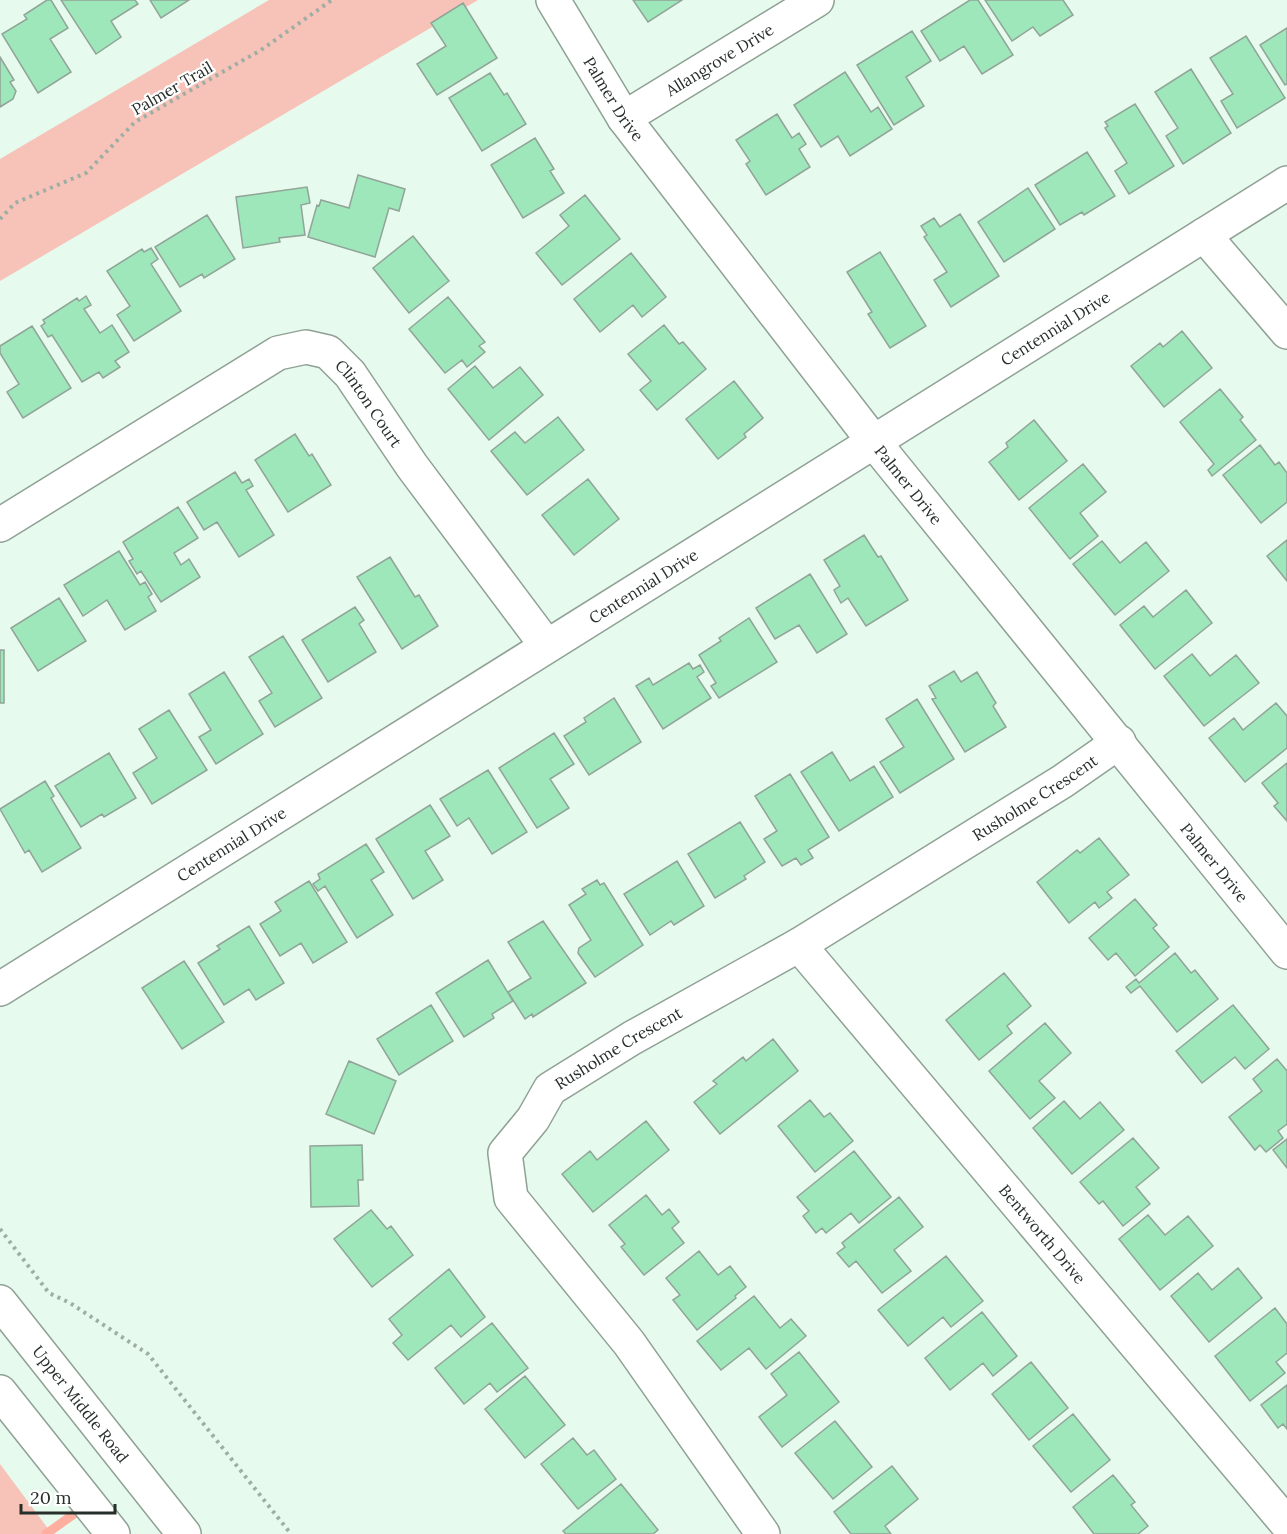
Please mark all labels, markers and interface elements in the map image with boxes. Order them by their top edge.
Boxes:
street label: Allangrove Drive [661,19,777,101]
street label: Palmer Drive [579,53,648,145]
street label: Palmer Trail [128,57,216,119]
street label: Centennial Drive [997,286,1114,370]
street label: Clinton Court [331,355,407,452]
street label: Palmer Drive [871,441,947,529]
street label: Centennial Drive [585,544,702,628]
street label: Rusholme Crescent [969,750,1102,845]
street label: Centennial Drive [173,802,290,886]
street label: Palmer Drive [1176,819,1253,906]
street label: Rusholme Crescent [551,1002,686,1094]
street label: Bentworth Drive [995,1180,1090,1288]
street label: Upper Middle Road [28,1341,134,1467]
scale bar [21,1477,116,1515]
text: 20 m [30,1486,72,1509]

